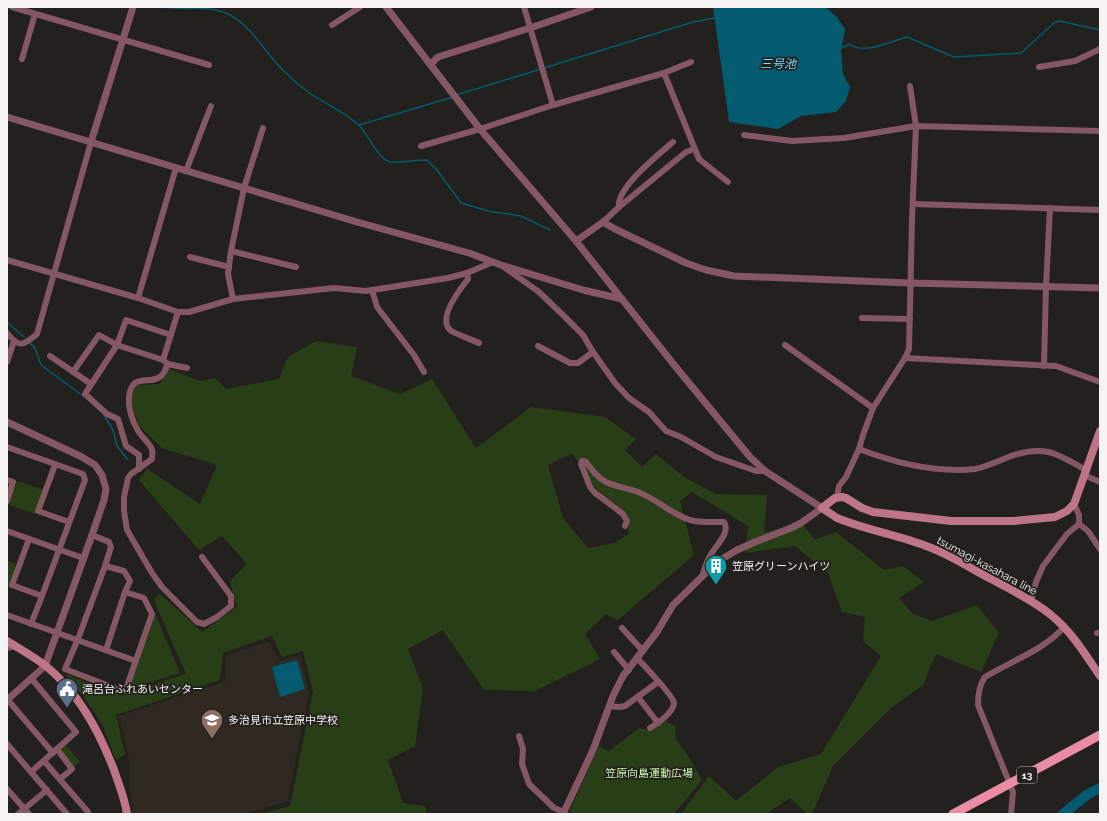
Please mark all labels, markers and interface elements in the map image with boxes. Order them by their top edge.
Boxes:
water label: 三号池 [760,57,797,71]
street label: tsumagi-kasahara line [935,534,1040,598]
building icon: 笠原グリーンハイツ [703,553,729,586]
place label: 笠原グリーンハイツ [732,560,830,573]
public building icon: 滝呂台ふれあいセンター [54,676,80,709]
place label: 滝呂台ふれあいセンター [82,683,203,696]
school or university icon: 多治見市立笠原中学校 [199,707,225,740]
place label: 多治見市立笠原中学校 [228,714,338,727]
park label: 笠原向島運動広場 [605,767,693,780]
road number: 13 [1017,767,1037,783]

